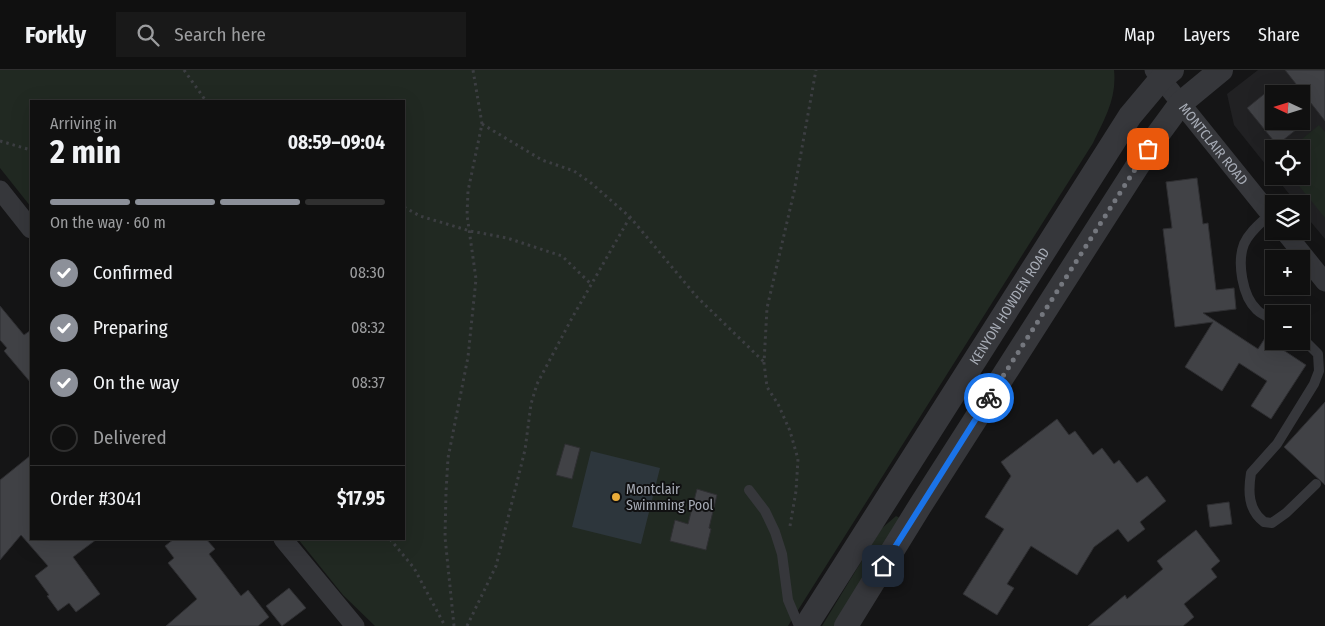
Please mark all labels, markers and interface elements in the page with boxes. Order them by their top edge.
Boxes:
search box [116,12,466,57]
text: Forkly [25,21,86,49]
icon: search [134,21,162,49]
text: Search here [174,23,266,46]
text: Map [1124,24,1155,46]
text: Layers [1183,24,1230,46]
text: Share [1258,24,1300,46]
north arrow [1265,85,1310,130]
map controls [1265,85,1310,350]
street label: MONTCLAIR ROAD [1176,100,1252,188]
text: Arriving in [50,114,117,133]
pin [1127,128,1169,170]
text: 08:59–09:04 [288,131,385,154]
text: 2 min [50,133,121,171]
icon: bag [1134,135,1162,163]
button: locate [1265,140,1310,185]
button: layers [1265,195,1310,240]
text: On the way · 60 m [50,213,166,232]
street label: KENYON HOWDEN ROAD [966,244,1053,368]
button: + [1265,250,1310,295]
icon: check [50,259,78,287]
text: Confirmed [93,261,173,284]
text: 08:30 [350,263,385,282]
button: − [1265,305,1310,350]
icon: check [50,314,78,342]
text: Preparing [93,316,168,339]
text: 08:32 [351,318,385,337]
icon: check [50,369,78,397]
text: On the way [93,371,179,394]
text: 08:37 [352,373,385,392]
courier [964,373,1014,423]
icon: bike [975,384,1003,412]
text: Delivered [93,426,167,449]
place label: Montclair Swimming Pool [626,481,714,514]
text: Order #3041 [50,487,142,510]
text: $17.95 [337,487,385,510]
marker: Montclair Swimming Pool [610,491,622,503]
pin [862,545,904,587]
icon: home [869,552,897,580]

